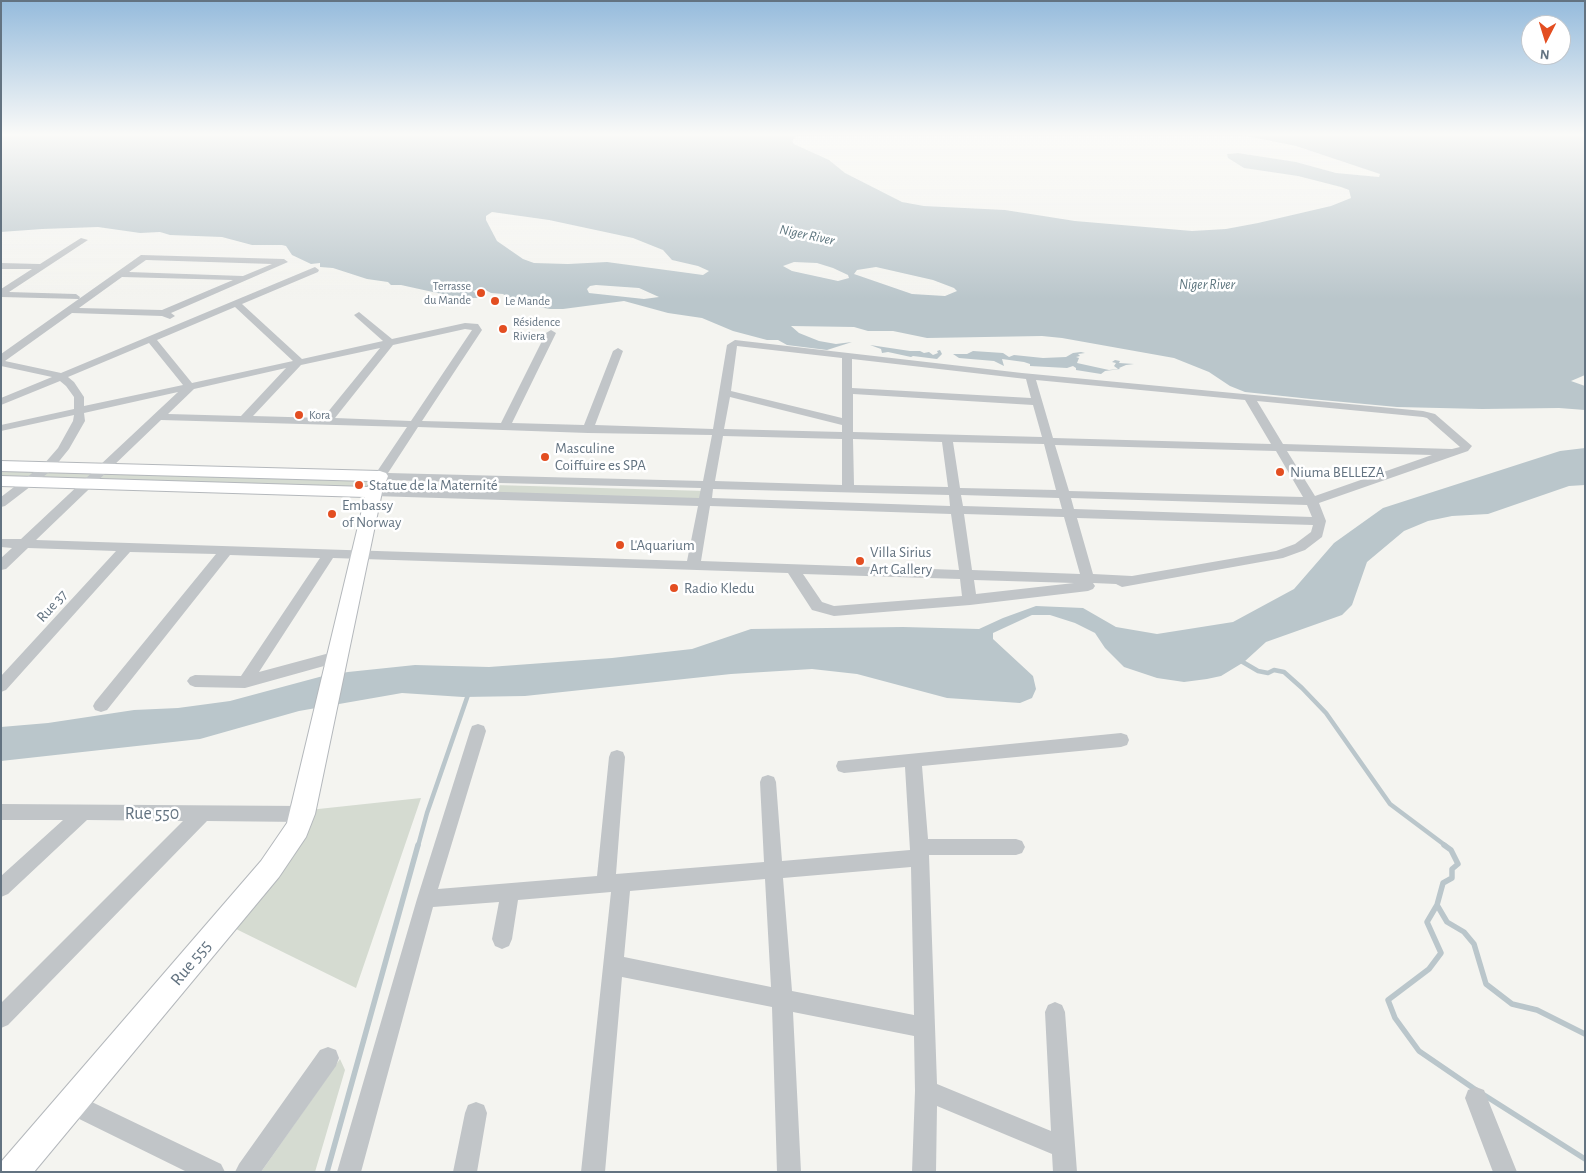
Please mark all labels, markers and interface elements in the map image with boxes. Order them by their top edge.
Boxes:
north arrow [1521,15,1571,65]
text: N [1539,47,1550,61]
water label: Niger River [778,221,836,249]
water label: Niger River [1179,277,1235,293]
place label: Terrasse du Mande [424,279,471,307]
marker: Terrasse du Mande [475,287,487,299]
place label: Le Mande [505,294,550,308]
marker: Le Mande [489,295,501,307]
place label: Résidence Riviera [513,315,560,343]
marker: Résidence Riviera [497,323,509,335]
place label: Kora [309,408,330,422]
marker: Kora [293,409,305,421]
place label: Masculine Coiffuire es SPA [555,439,646,474]
marker: Masculine Coiffuire es SPA [539,451,551,463]
place label: Niuma BELLEZA [1290,463,1384,481]
marker: Niuma BELLEZA [1274,466,1286,478]
place label: Statue de la Maternité [369,476,498,494]
marker: Statue de la Maternité [353,479,365,491]
place label: Embassy of Norway [342,496,401,531]
marker: Embassy of Norway [326,508,338,520]
place label: L'Aquarium [630,536,695,554]
marker: L'Aquarium [614,539,626,551]
place label: Villa Sirius Art Gallery [870,543,932,578]
marker: Villa Sirius Art Gallery [854,555,866,567]
place label: Radio Kledu [684,579,754,597]
marker: Radio Kledu [668,582,680,594]
street label: Rue 37 [33,586,71,626]
street label: Rue 550 [125,803,179,825]
street label: Rue 555 [166,936,216,990]

